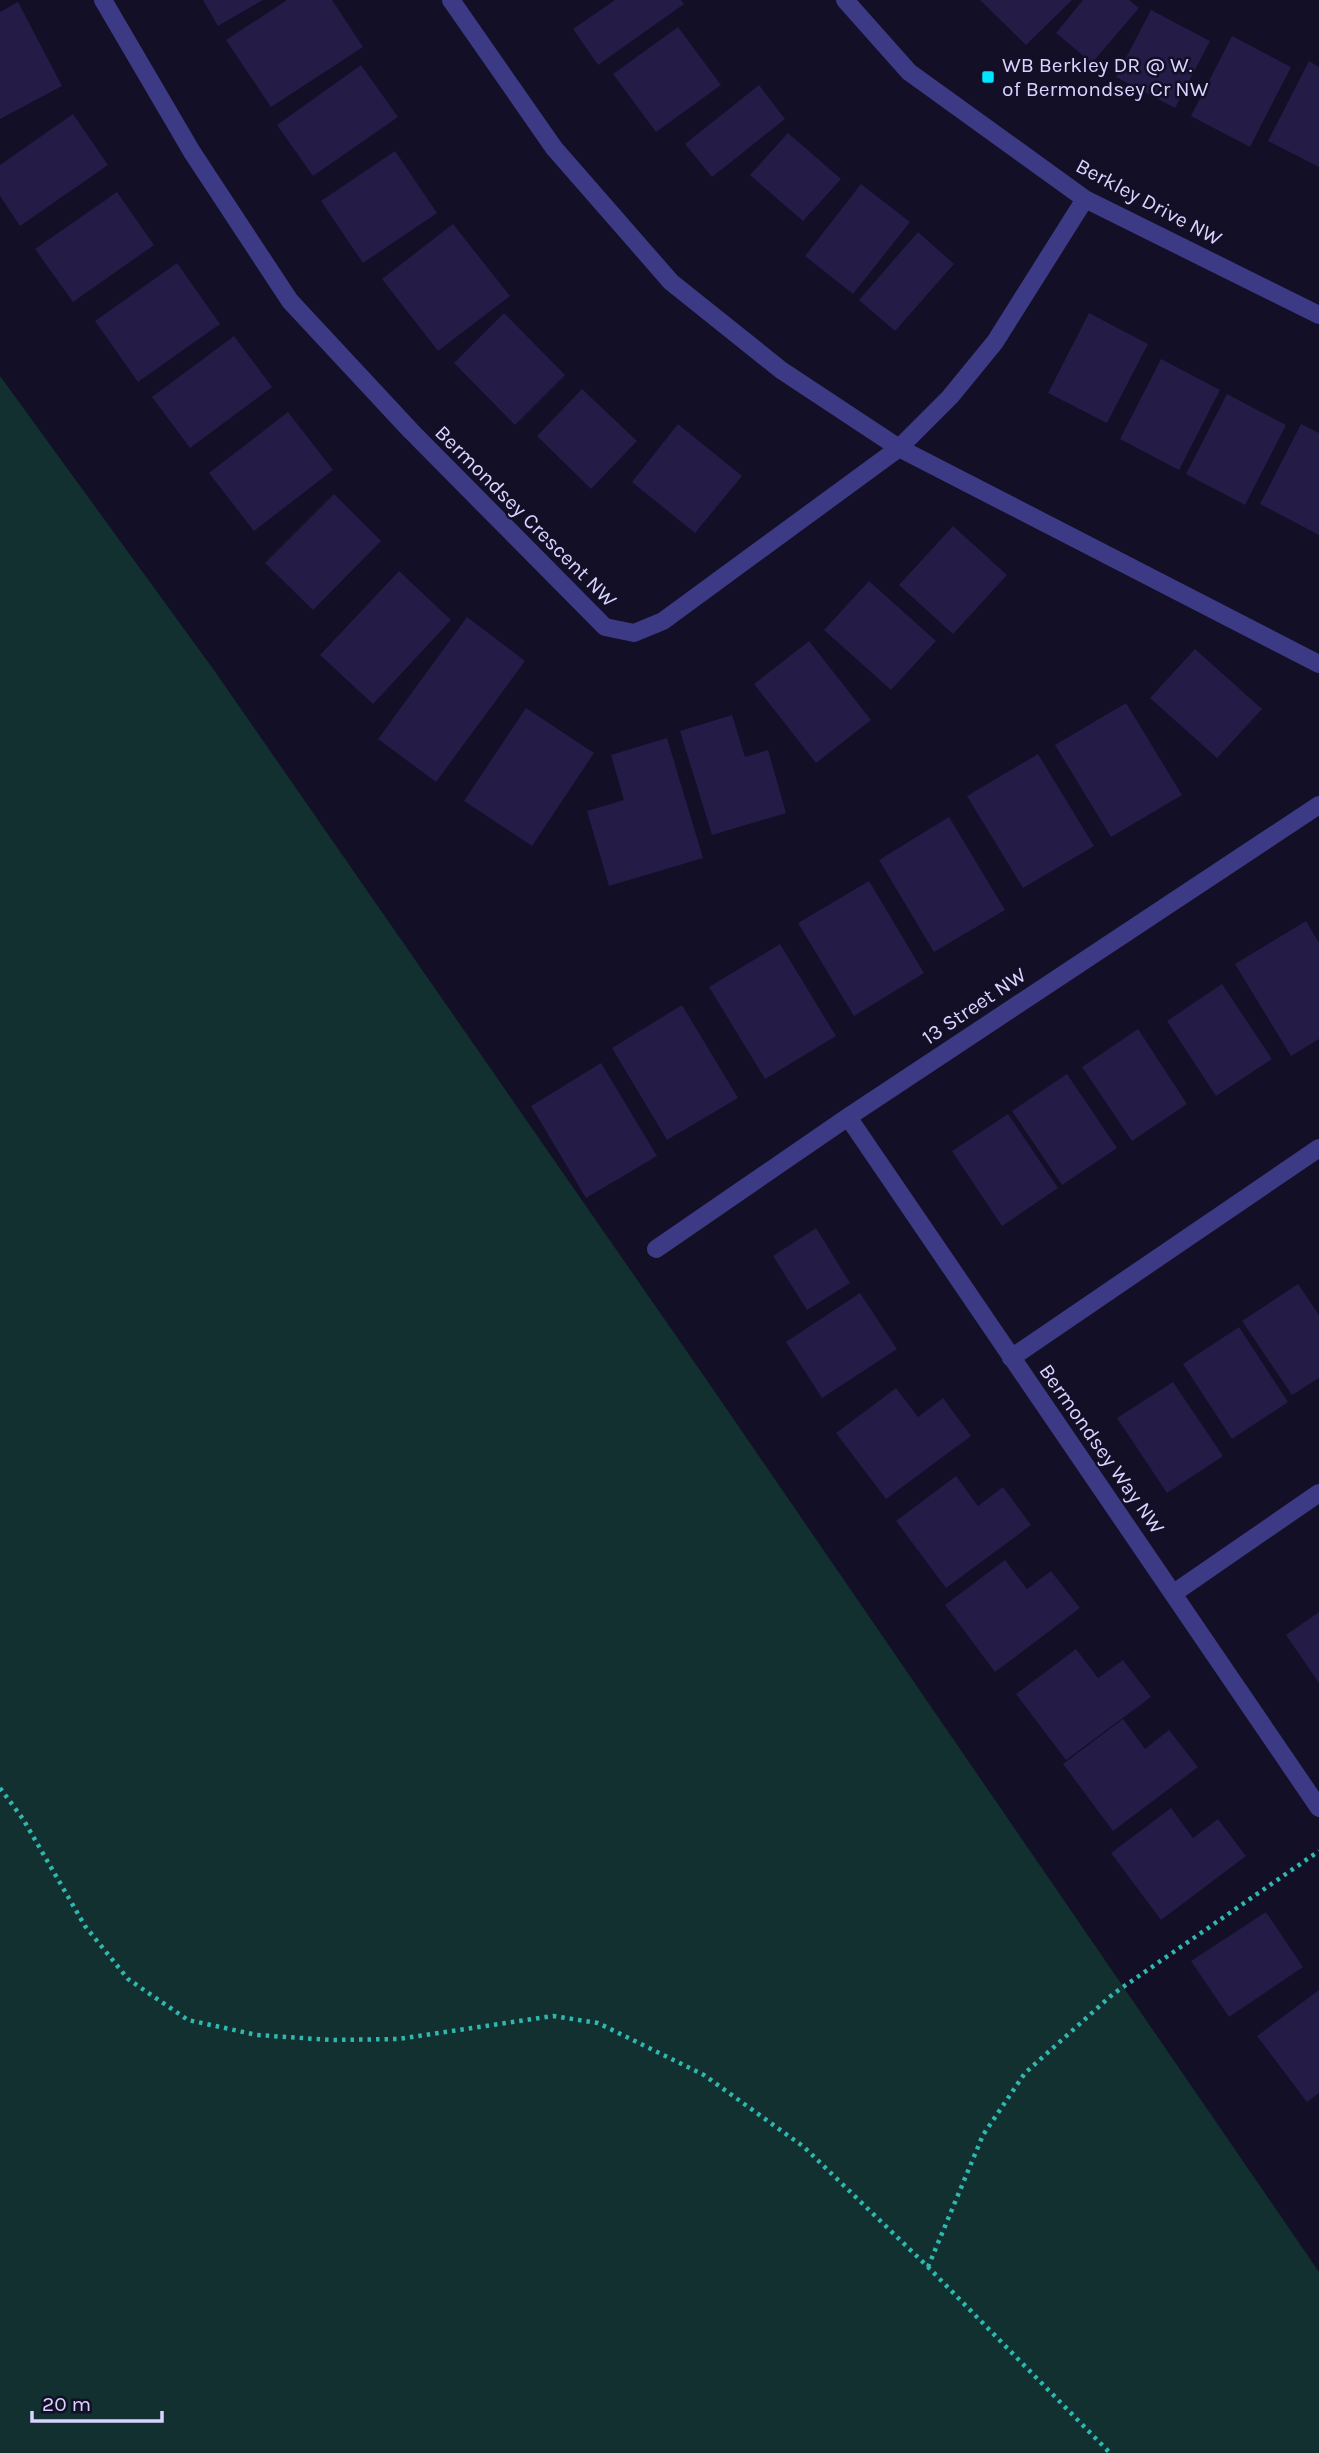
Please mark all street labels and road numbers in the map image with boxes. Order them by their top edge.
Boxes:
street label: Berkley Drive NW [1072,153,1226,251]
street label: Bermondsey Crescent NW [430,420,622,612]
street label: 13 Street NW [918,962,1031,1050]
street label: Bermondsey Way NW [1034,1359,1170,1539]

